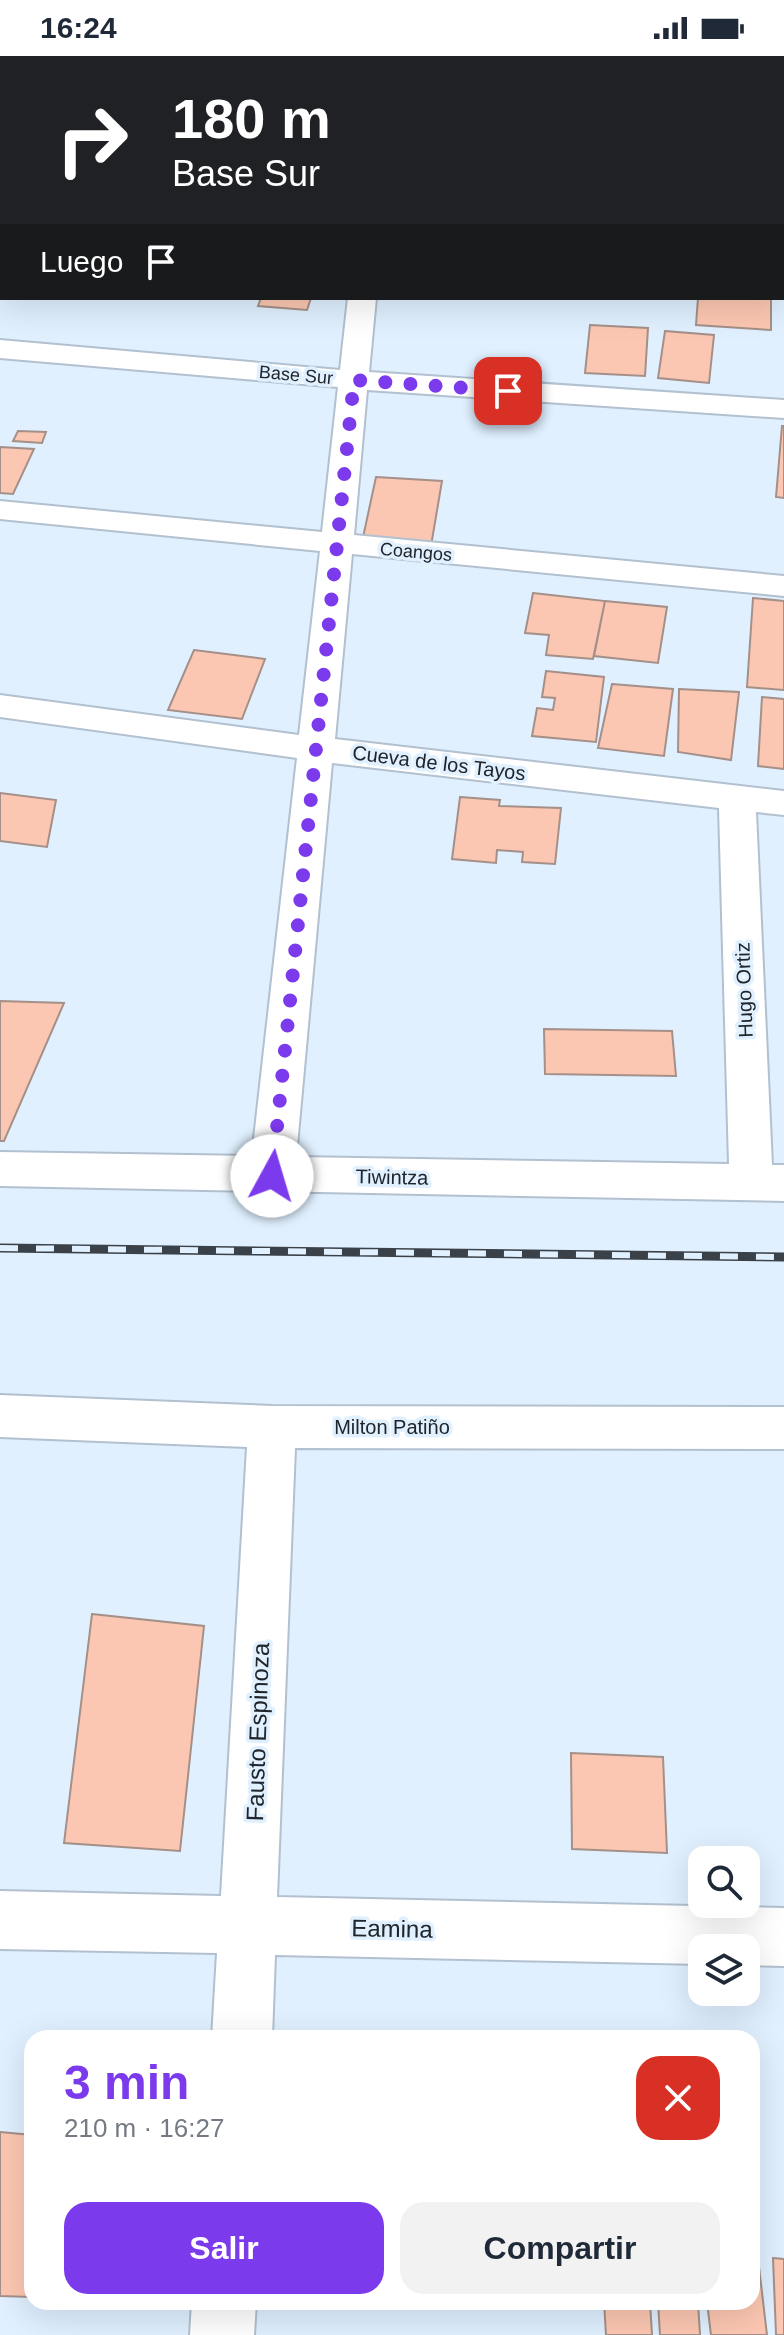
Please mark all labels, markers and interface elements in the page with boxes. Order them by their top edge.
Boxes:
text: 16:24 [40,11,117,44]
text: 180 m [172,87,331,150]
icon: right [40,88,144,192]
text: Base Sur [172,153,320,194]
icon: arrive [139,240,183,284]
text: Luego [40,245,123,278]
pin [474,357,542,425]
street label: Base Sur [258,362,334,388]
icon: arrive [486,369,530,413]
street label: Coangos [379,539,453,565]
street label: Cueva de los Tayos [351,741,527,785]
street label: Hugo Ortiz [731,942,757,1038]
position arrow [230,1134,314,1218]
street label: Tiwintza [356,1165,429,1189]
street label: Milton Patiño [334,1416,450,1438]
street label: Fausto Espinoza [241,1642,274,1822]
map controls [688,1846,760,2006]
button: search [688,1846,760,1918]
street label: Eamina [351,1914,434,1943]
button: layers [688,1934,760,2006]
text: 3 min [64,2056,189,2109]
button: close [636,2056,720,2140]
text: 210 m · 16:27 [64,2113,224,2143]
button: Salir [64,2202,384,2294]
button: Compartir [400,2202,720,2294]

